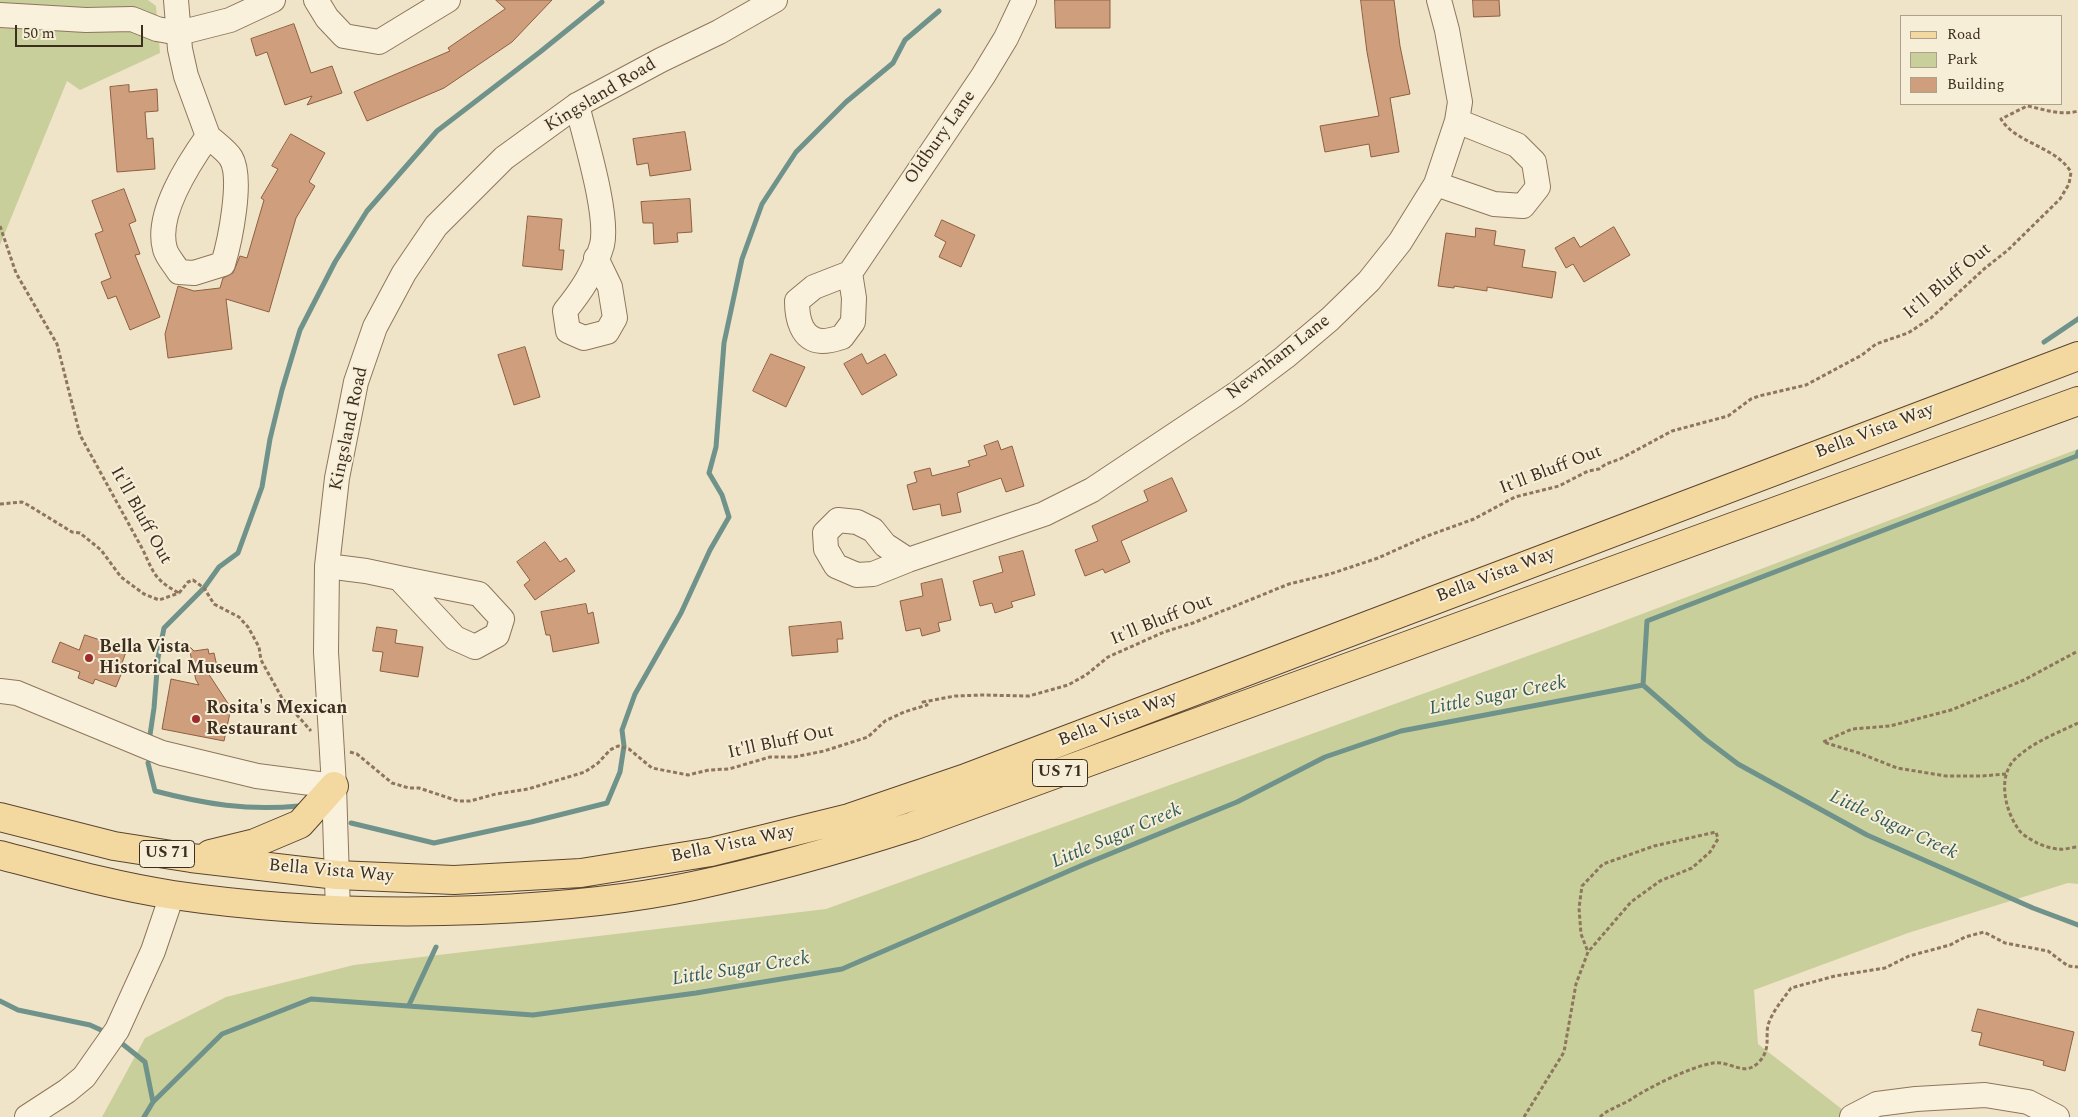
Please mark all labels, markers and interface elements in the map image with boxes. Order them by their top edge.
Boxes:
scale bar [18,15,145,47]
legend [1900,15,2063,105]
text: 50 m [23,22,55,45]
text: Road [1947,23,1981,46]
text: Park [1947,48,1978,71]
street label: Kingsland Road [541,54,661,138]
text: Building [1947,73,2004,96]
street label: Oldbury Lane [901,87,981,189]
street label: It'll Bluff Out [1900,239,1996,325]
street label: Newnham Lane [1223,311,1335,405]
street label: Kingsland Road [326,365,374,493]
street label: Bella Vista Way [1813,399,1937,465]
street label: It'll Bluff Out [1497,442,1605,500]
street label: It'll Bluff Out [104,464,176,568]
street label: Bella Vista Way [1434,543,1558,609]
street label: It'll Bluff Out [1108,591,1216,651]
place label: Bella Vista Historical Museum [99,637,259,680]
marker: Bella Vista Historical Museum [83,652,95,664]
water label: Little Sugar Creek [1428,673,1568,721]
street label: Bella Vista Way [1056,687,1180,753]
place label: Rosita's Mexican Restaurant [206,698,347,741]
marker: Rosita's Mexican Restaurant [190,713,202,725]
street label: It'll Bluff Out [726,721,836,765]
road number: US 71 [1032,760,1088,786]
water label: Little Sugar Creek [1825,786,1961,866]
water label: Little Sugar Creek [1049,799,1185,875]
street label: Bella Vista Way [669,821,797,869]
road number: US 71 [140,841,194,868]
street label: Bella Vista Way [268,856,394,888]
water label: Little Sugar Creek [671,948,811,992]

